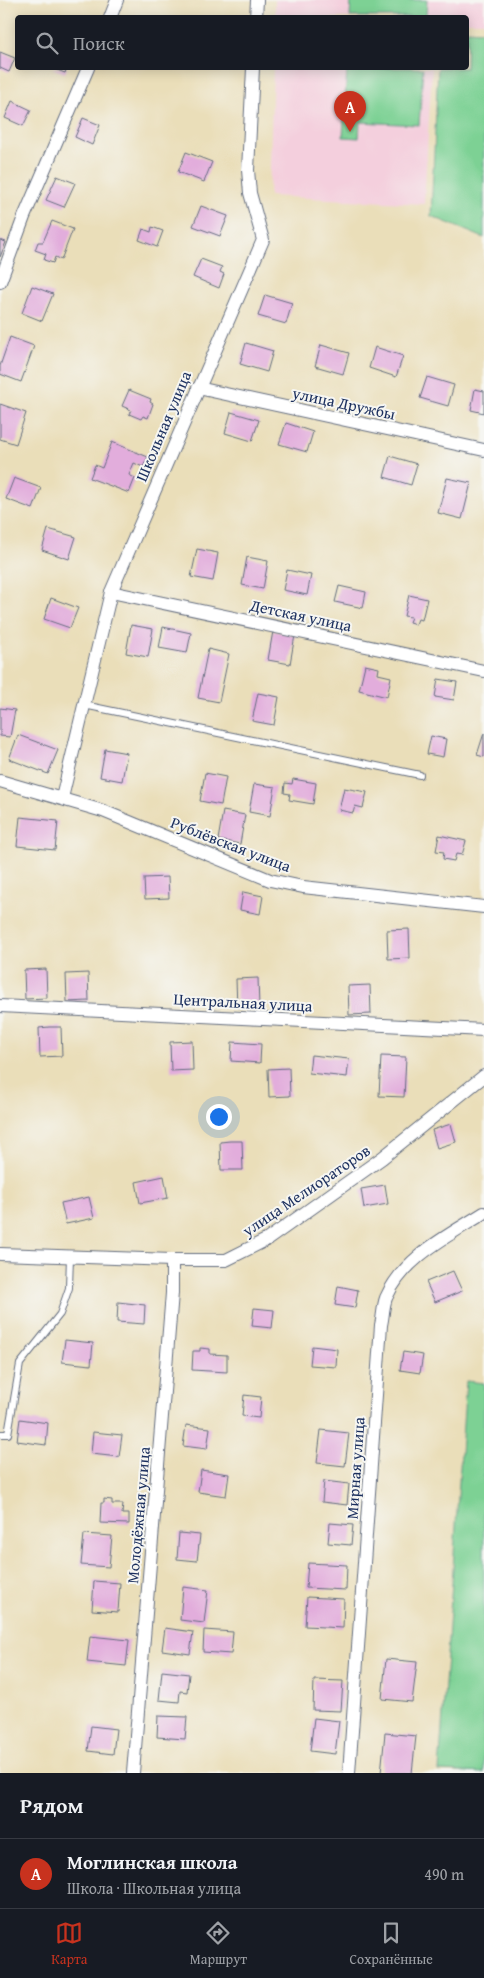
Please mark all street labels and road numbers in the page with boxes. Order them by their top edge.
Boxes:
street label: Школьная улица [129,367,197,485]
street label: улица Дружбы [289,380,398,426]
street label: Детская улица [247,592,354,638]
street label: Рублёвская улица [167,810,295,878]
street label: Центральная улица [173,986,313,1018]
street label: улица Мелиораторов [236,1138,375,1242]
street label: Мирная улица [339,1416,371,1520]
street label: Молодёжная улица [120,1445,156,1584]

